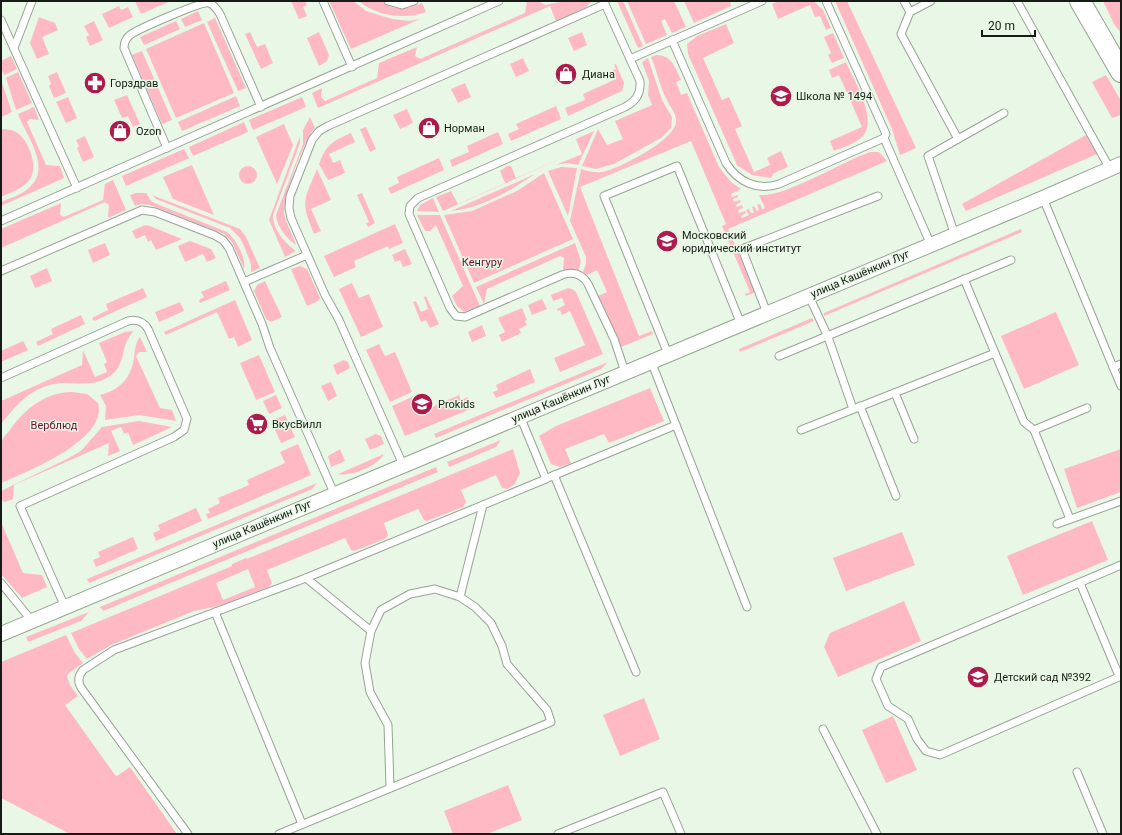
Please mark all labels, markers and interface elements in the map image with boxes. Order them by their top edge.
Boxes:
scale bar [982,12,1035,38]
text: 20 m [988,19,1015,33]
shop icon: Диана [553,61,579,87]
place label: Диана [582,68,615,81]
pharmacy icon: Горздрав [82,70,108,96]
place label: Горздрав [110,77,158,90]
school or university icon: Школа № 1494 [768,83,794,109]
place label: Школа № 1494 [796,90,872,103]
shop icon: Норман [416,115,442,141]
shop icon: Ozon [107,118,133,144]
place label: Норман [444,122,485,135]
place label: Ozon [136,125,161,138]
school or university icon: Московский юридический институт [654,228,680,254]
place label: Московский юридический институт [682,229,802,255]
street label: улица Кашёнкин Луг [809,247,912,301]
park label: Кенгуру [462,256,503,269]
street label: улица Кашёнкин Луг [510,372,613,426]
school or university icon: Prokids [409,391,435,417]
place label: Prokids [438,398,475,411]
supermarket icon: ВкусВилл [244,411,270,437]
place label: ВкусВилл [272,418,322,431]
park label: Верблюд [31,419,78,432]
street label: улица Кашёнкин Луг [211,497,314,551]
school or university icon: Детский сад №392 [965,664,991,690]
place label: Детский сад №392 [994,671,1091,684]

